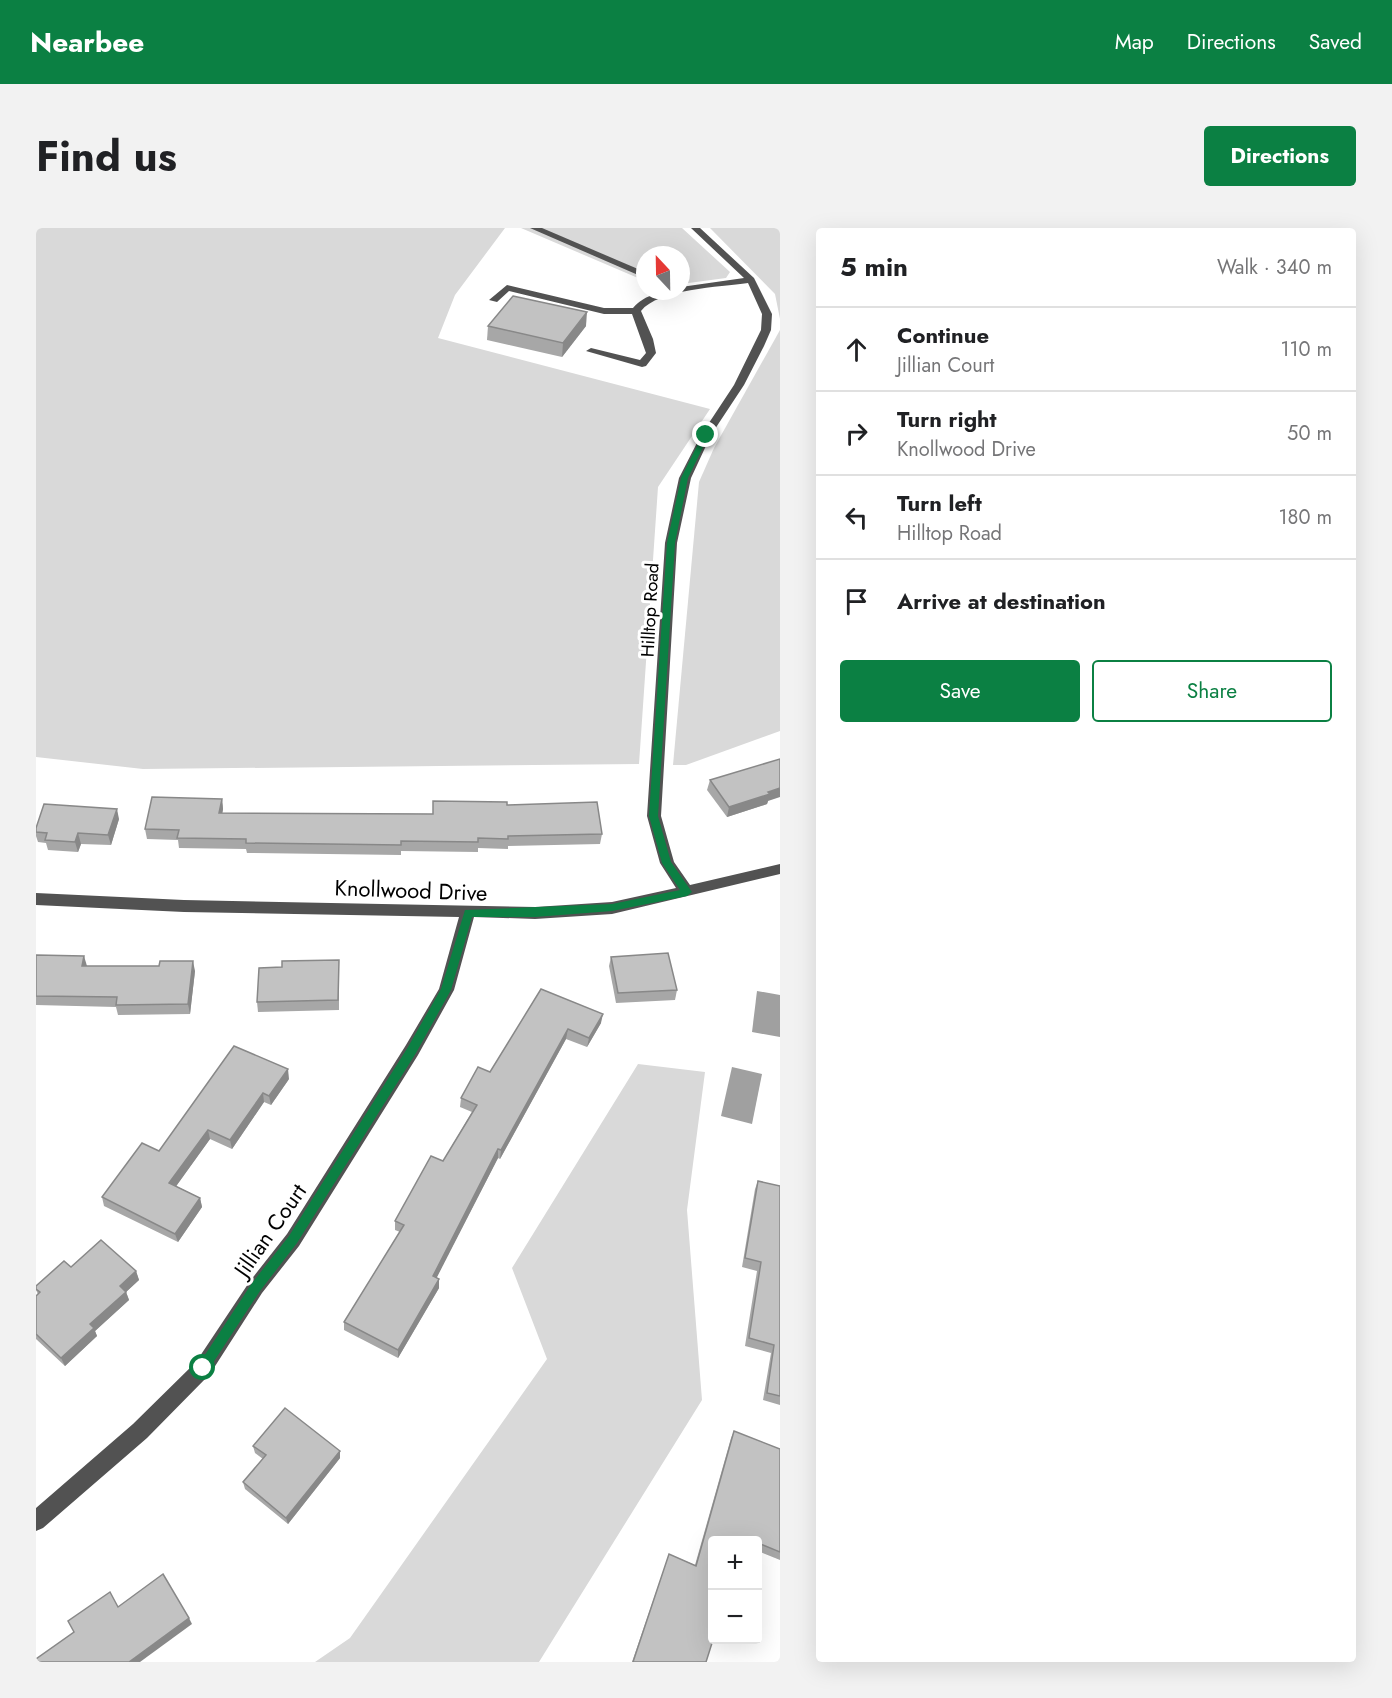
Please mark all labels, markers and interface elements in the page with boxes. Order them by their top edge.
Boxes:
text: Nearbee [30,22,144,63]
text: Map [1115,27,1154,57]
text: Directions [1187,27,1276,57]
text: Saved [1309,27,1362,57]
text: Find us [36,126,177,187]
button: Directions [1204,126,1356,186]
north arrow [636,246,690,300]
text: 5 min [840,248,908,286]
text: Walk · 340 m [1217,253,1332,282]
text: Continue [897,319,989,351]
icon: ahead [840,333,873,366]
text: 110 m [1280,335,1332,364]
text: Jillian Court [897,351,994,380]
text: Turn right [897,403,997,435]
icon: right [840,417,873,450]
text: 50 m [1287,419,1332,448]
route end [692,421,718,447]
text: Knollwood Drive [897,435,1036,464]
text: Turn left [897,487,982,519]
icon: left [840,501,873,534]
text: 180 m [1278,503,1332,532]
text: Hilltop Road [897,519,1002,548]
street label: Hilltop Road [635,562,665,658]
icon: arrive [840,585,873,618]
text: Arrive at destination [897,585,1106,617]
button: Save [840,660,1080,722]
button: Share [1092,660,1332,722]
street label: Knollwood Drive [334,871,488,909]
street label: Jillian Court [224,1176,314,1285]
route start [189,1354,215,1380]
map controls [708,1536,762,1644]
button: + [708,1536,762,1590]
button: − [708,1590,762,1644]

